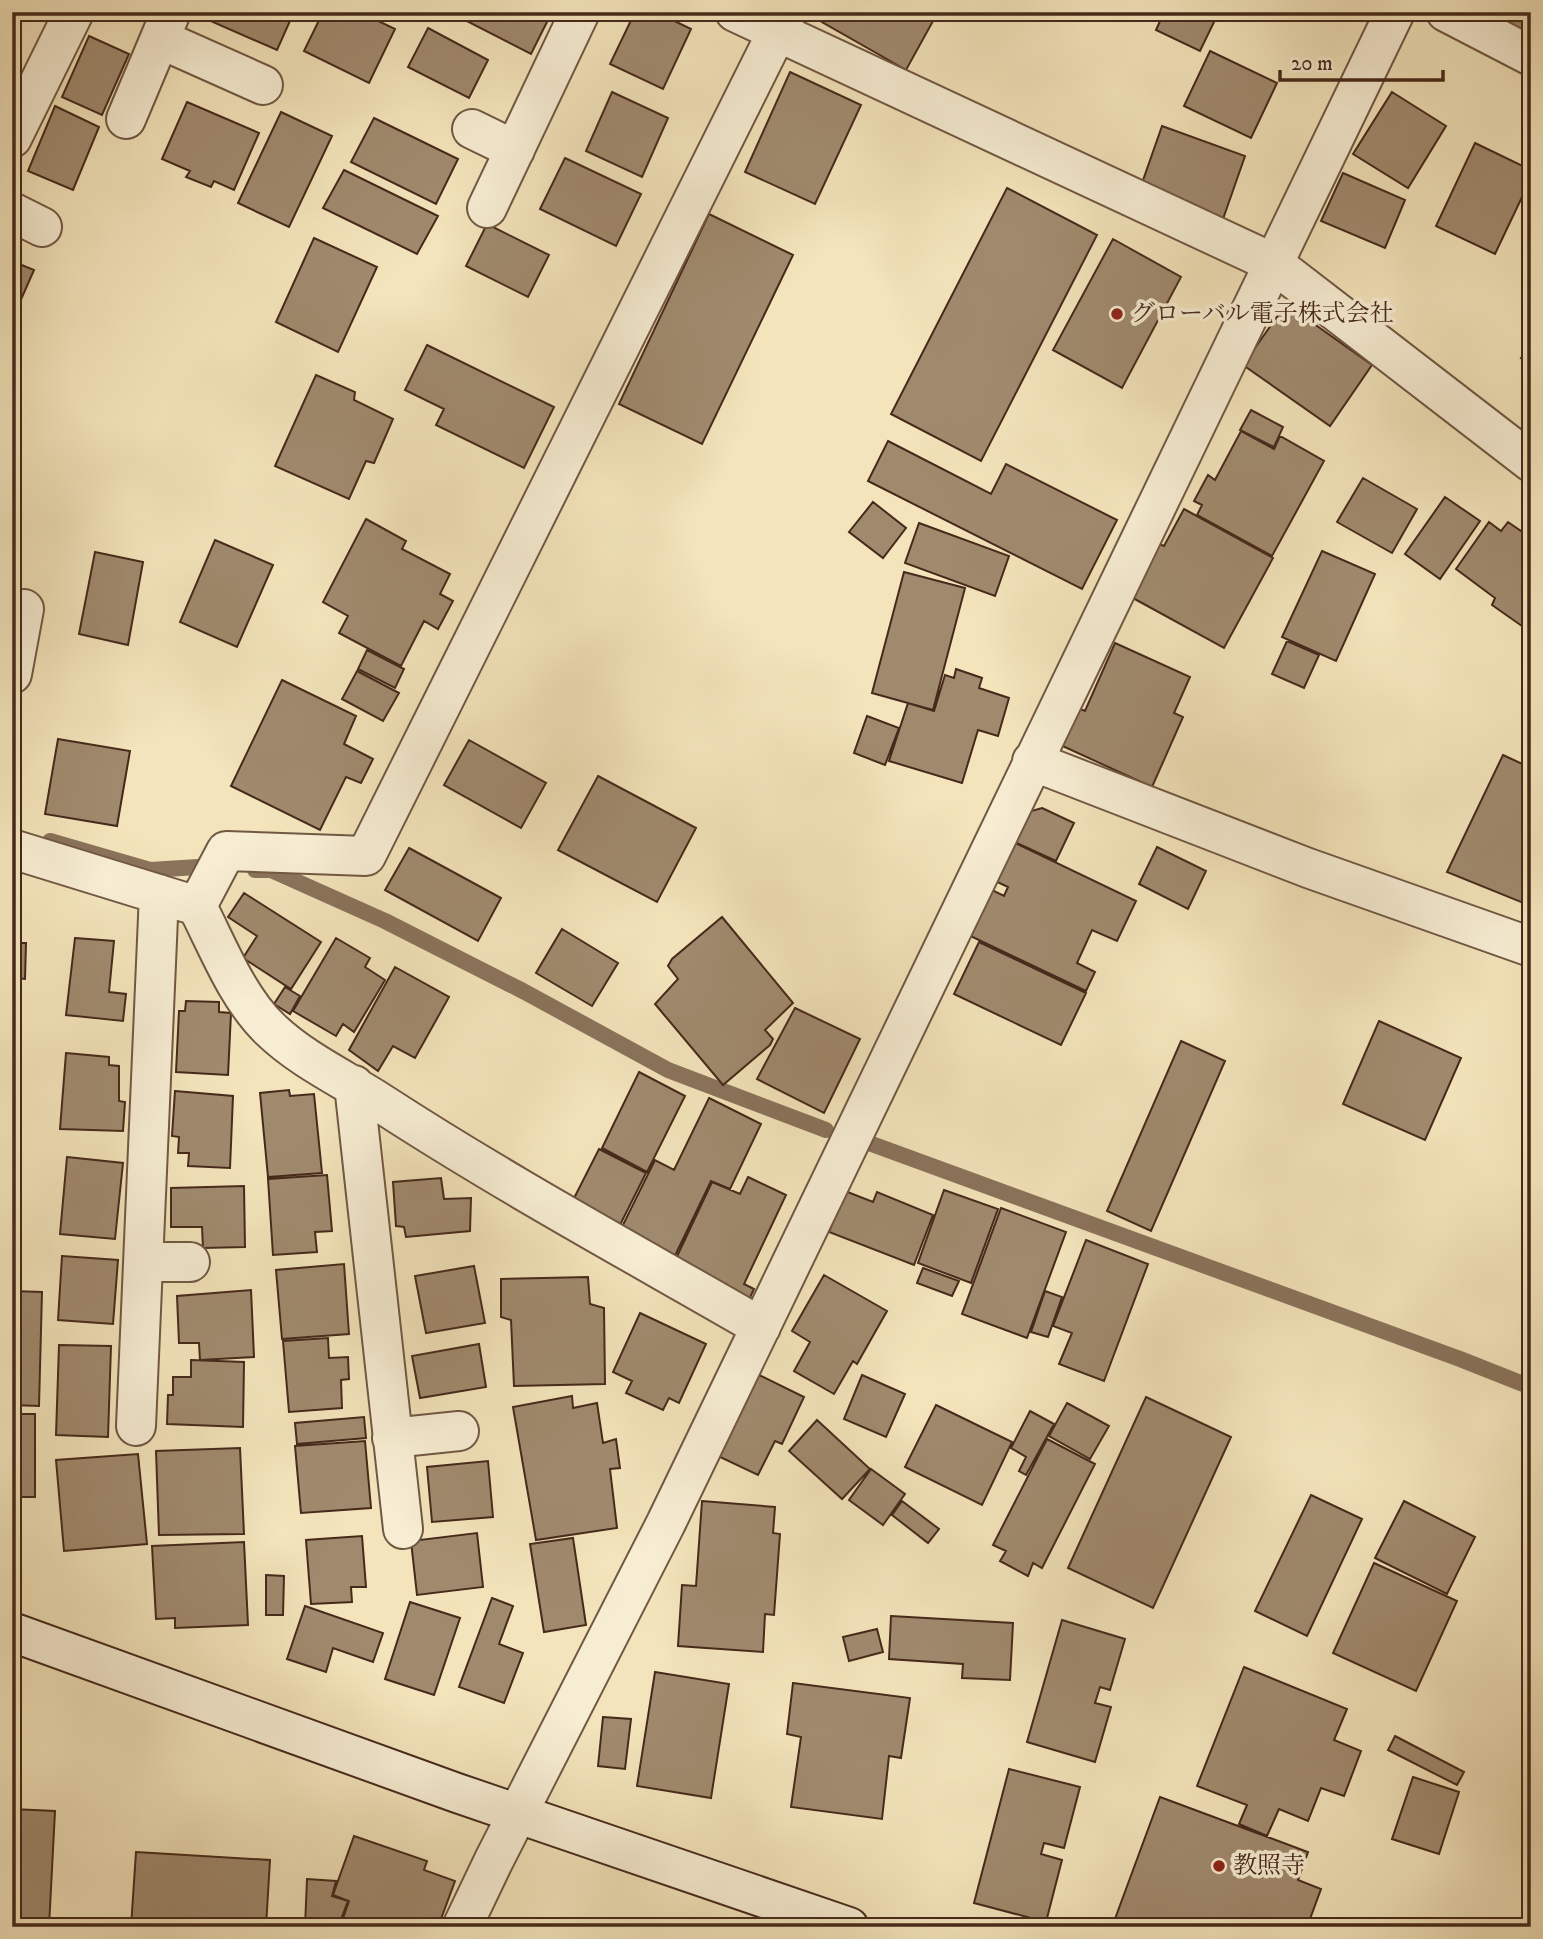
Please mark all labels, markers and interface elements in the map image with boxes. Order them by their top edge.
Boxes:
scale bar [1280,38,1443,82]
text: 20 m [1291,51,1333,77]
place label: グローバル電子株式会社 [1131,299,1394,329]
marker: グローバル電子株式会社 [1109,306,1125,322]
place label: 教照寺 [1233,1851,1305,1881]
marker: 教照寺 [1211,1858,1227,1874]

